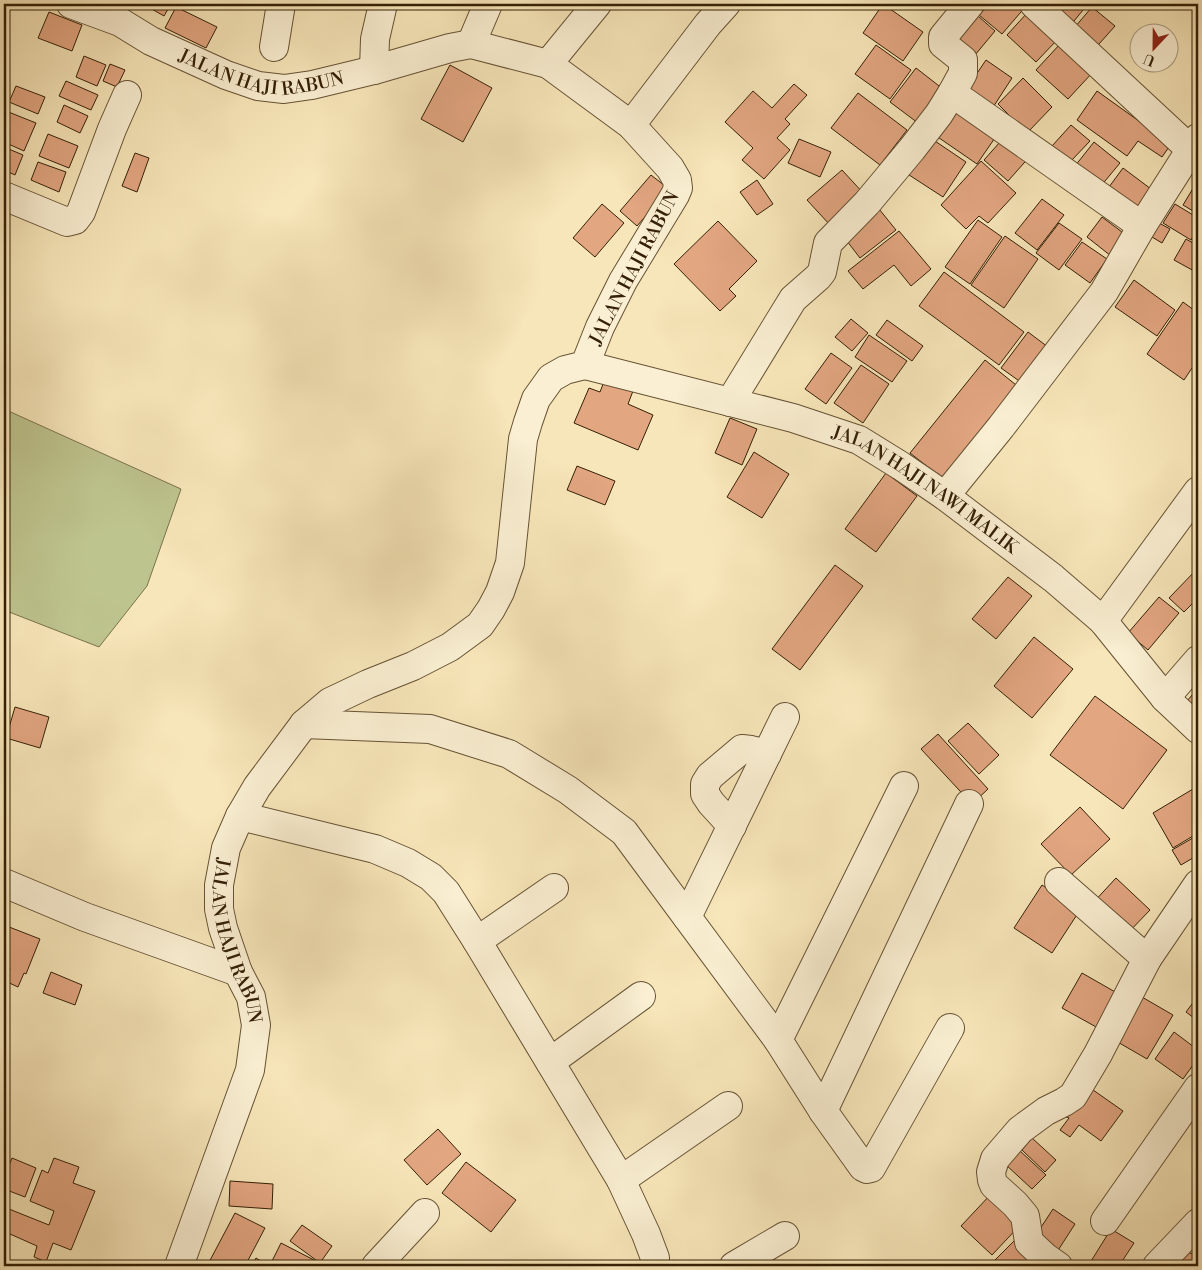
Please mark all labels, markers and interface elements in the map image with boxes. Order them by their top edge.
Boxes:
north arrow [1130,22,1180,72]
street label: JALAN HAJI RABUN [174,44,347,101]
text: U [1141,49,1158,70]
street label: JALAN HAJI RABUN [584,187,685,350]
street label: JALAN HAJI NAWI MALIK [828,421,1024,560]
street label: JALAN HAJI RABUN [206,856,267,1025]

